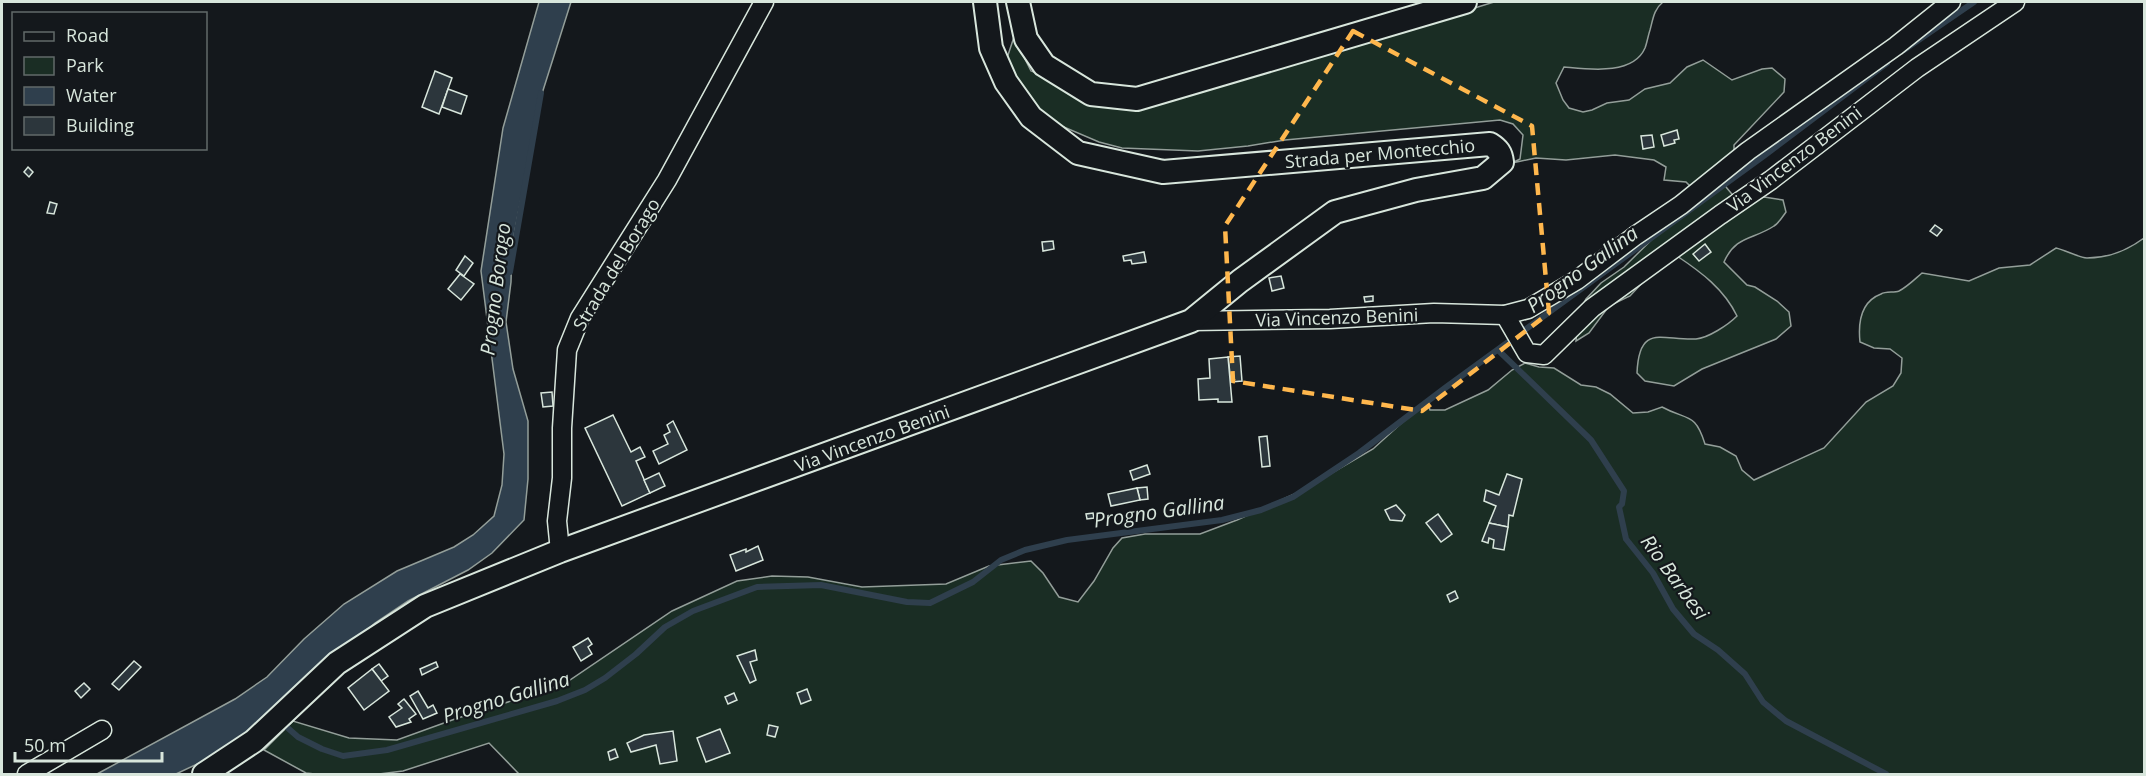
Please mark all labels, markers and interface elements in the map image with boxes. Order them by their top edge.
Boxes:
legend [12,12,207,150]
text: Road [66,23,109,47]
text: Park [66,53,104,77]
text: Water [66,83,117,107]
street label: Via Vincenzo Benini [1722,100,1866,218]
text: Building [66,113,134,137]
street label: Strada per Montecchio [1284,133,1476,173]
street label: Strada del Borago [567,193,665,335]
water label: Progno Gallina [1521,219,1643,319]
water label: Progno Borago [473,221,517,357]
street label: Via Vincenzo Benini [1255,302,1419,332]
street label: Via Vincenzo Benini [791,399,953,477]
water label: Progno Gallina [1092,488,1226,534]
water label: Rio Barbesi [1635,529,1716,626]
water label: Progno Gallina [439,665,573,729]
scale bar [15,725,162,763]
text: 50 m [24,733,66,757]

